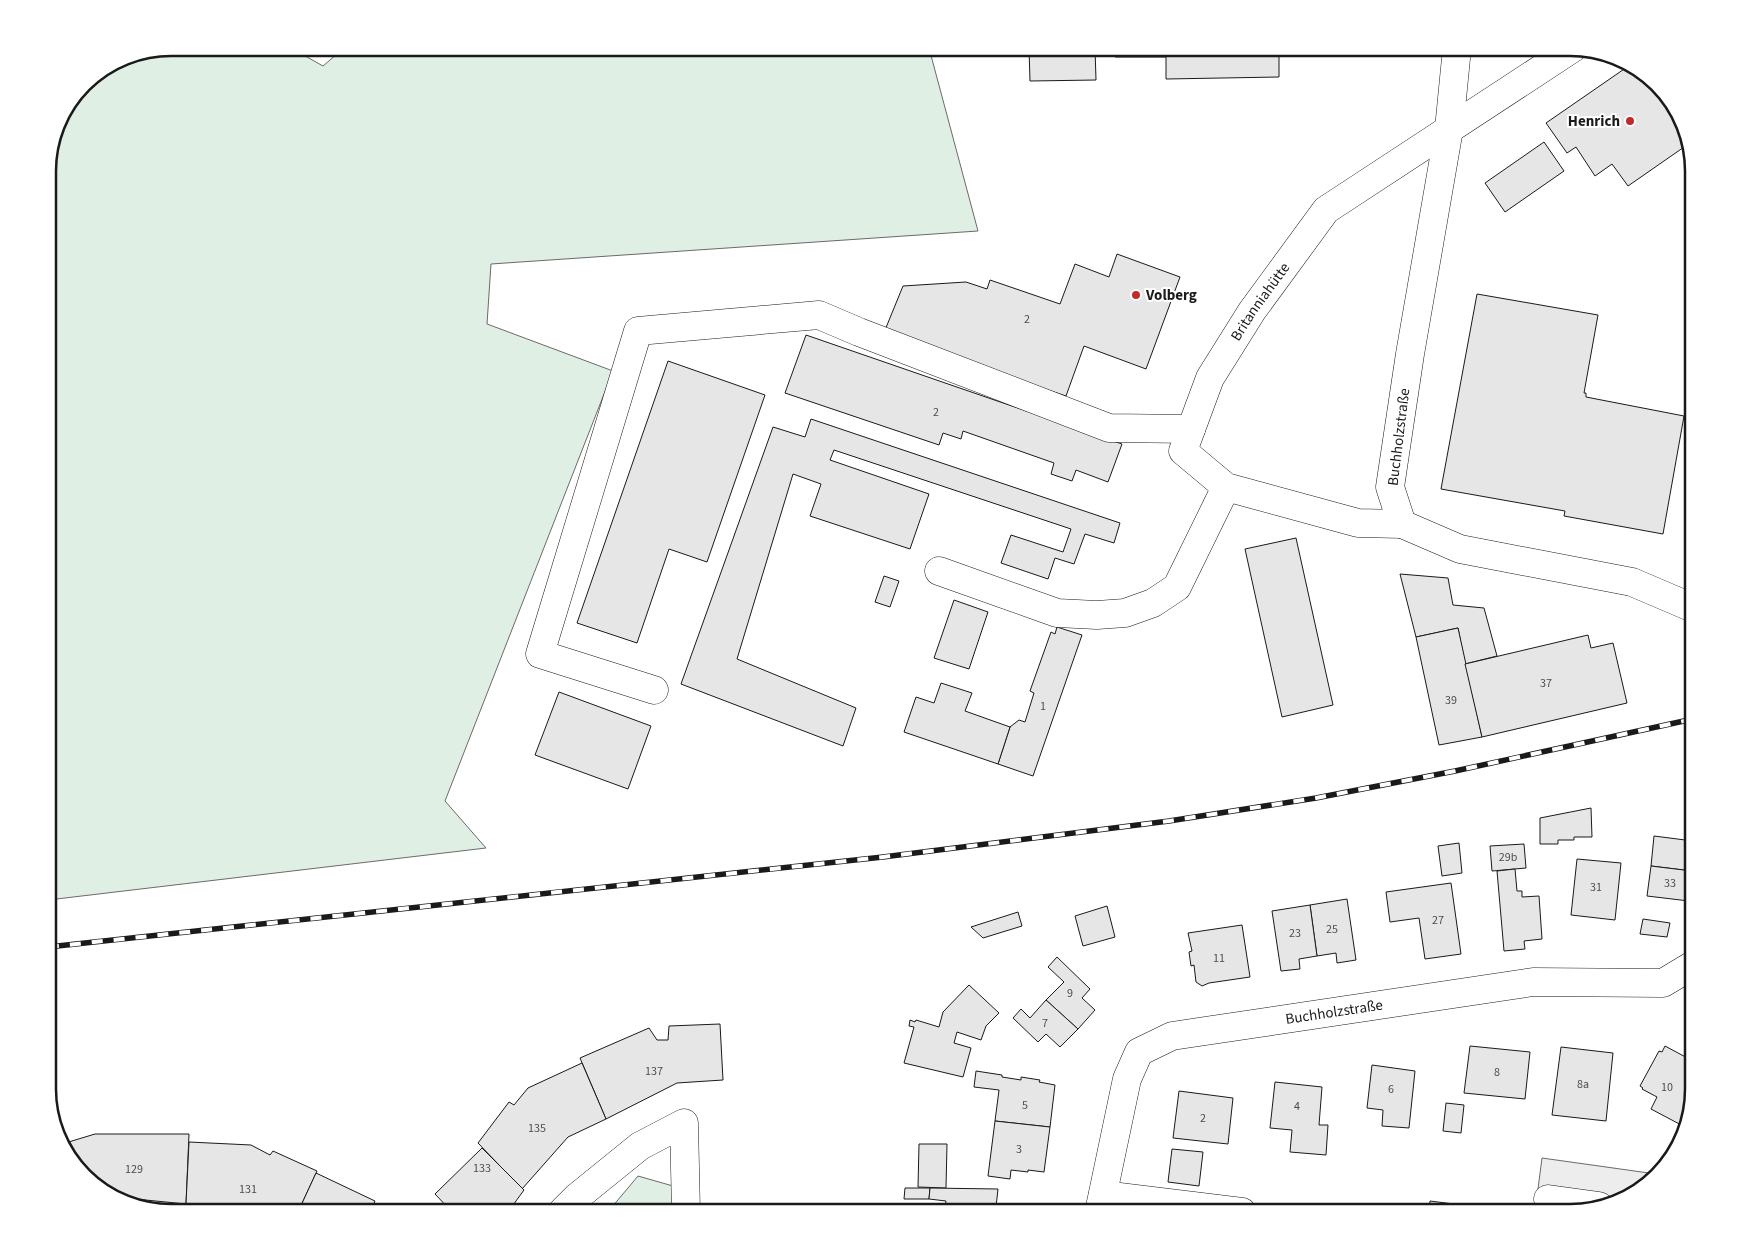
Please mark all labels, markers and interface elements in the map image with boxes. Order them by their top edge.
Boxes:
place label: Henrich [1568,111,1620,132]
marker: Henrich [1624,115,1636,127]
street label: Britanniahütte [1225,258,1295,345]
place label: Volberg [1145,285,1197,306]
marker: Volberg [1130,289,1142,301]
house number: 2 [1024,311,1030,328]
street label: Buchholzstraße [1383,387,1415,487]
house number: 2 [933,404,939,421]
house number: 37 [1540,675,1552,692]
house number: 39 [1445,692,1457,709]
house number: 1 [1040,698,1046,715]
house number: 29b [1499,849,1518,866]
house number: 33 [1664,875,1676,892]
house number: 31 [1590,879,1602,896]
house number: 27 [1432,912,1444,929]
house number: 25 [1326,921,1338,938]
house number: 23 [1289,925,1301,942]
house number: 11 [1213,950,1225,967]
house number: 9 [1067,985,1073,1002]
street label: Buchholzstraße [1284,994,1384,1029]
house number: 7 [1042,1015,1048,1032]
house number: 137 [645,1063,663,1080]
house number: 8 [1494,1064,1500,1081]
house number: 8a [1577,1076,1589,1093]
house number: 10 [1661,1079,1673,1096]
house number: 6 [1388,1081,1394,1098]
house number: 5 [1022,1097,1028,1114]
house number: 4 [1294,1098,1300,1115]
house number: 2 [1200,1110,1206,1127]
house number: 135 [528,1120,546,1137]
house number: 3 [1016,1141,1022,1158]
house number: 133 [473,1160,491,1177]
house number: 129 [125,1161,143,1178]
house number: 131 [239,1181,257,1198]

